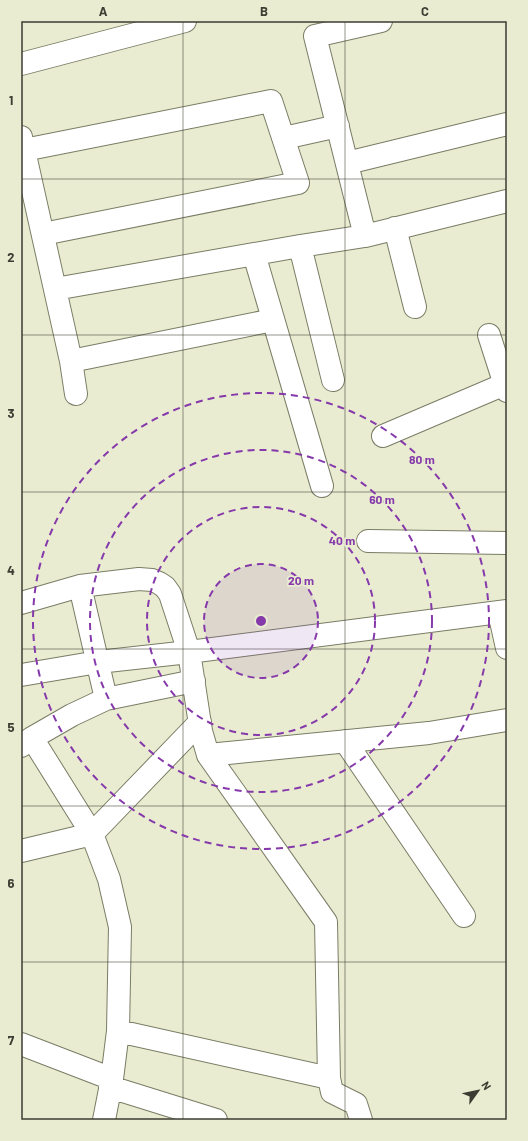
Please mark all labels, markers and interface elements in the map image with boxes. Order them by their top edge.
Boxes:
text: A [99,3,108,19]
text: B [260,3,268,19]
text: C [421,3,429,19]
text: 1 [9,92,13,108]
text: 2 [7,249,15,265]
text: 3 [7,405,15,421]
text: 80 m [409,452,435,466]
text: 60 m [369,492,395,506]
text: 40 m [329,533,355,547]
text: 4 [7,562,15,578]
text: 20 m [288,573,314,587]
centre of rings [254,614,268,628]
text: 5 [7,719,15,735]
text: 6 [8,875,15,891]
text: 7 [8,1032,15,1048]
north arrow [458,1071,498,1111]
text: N [479,1079,494,1092]

